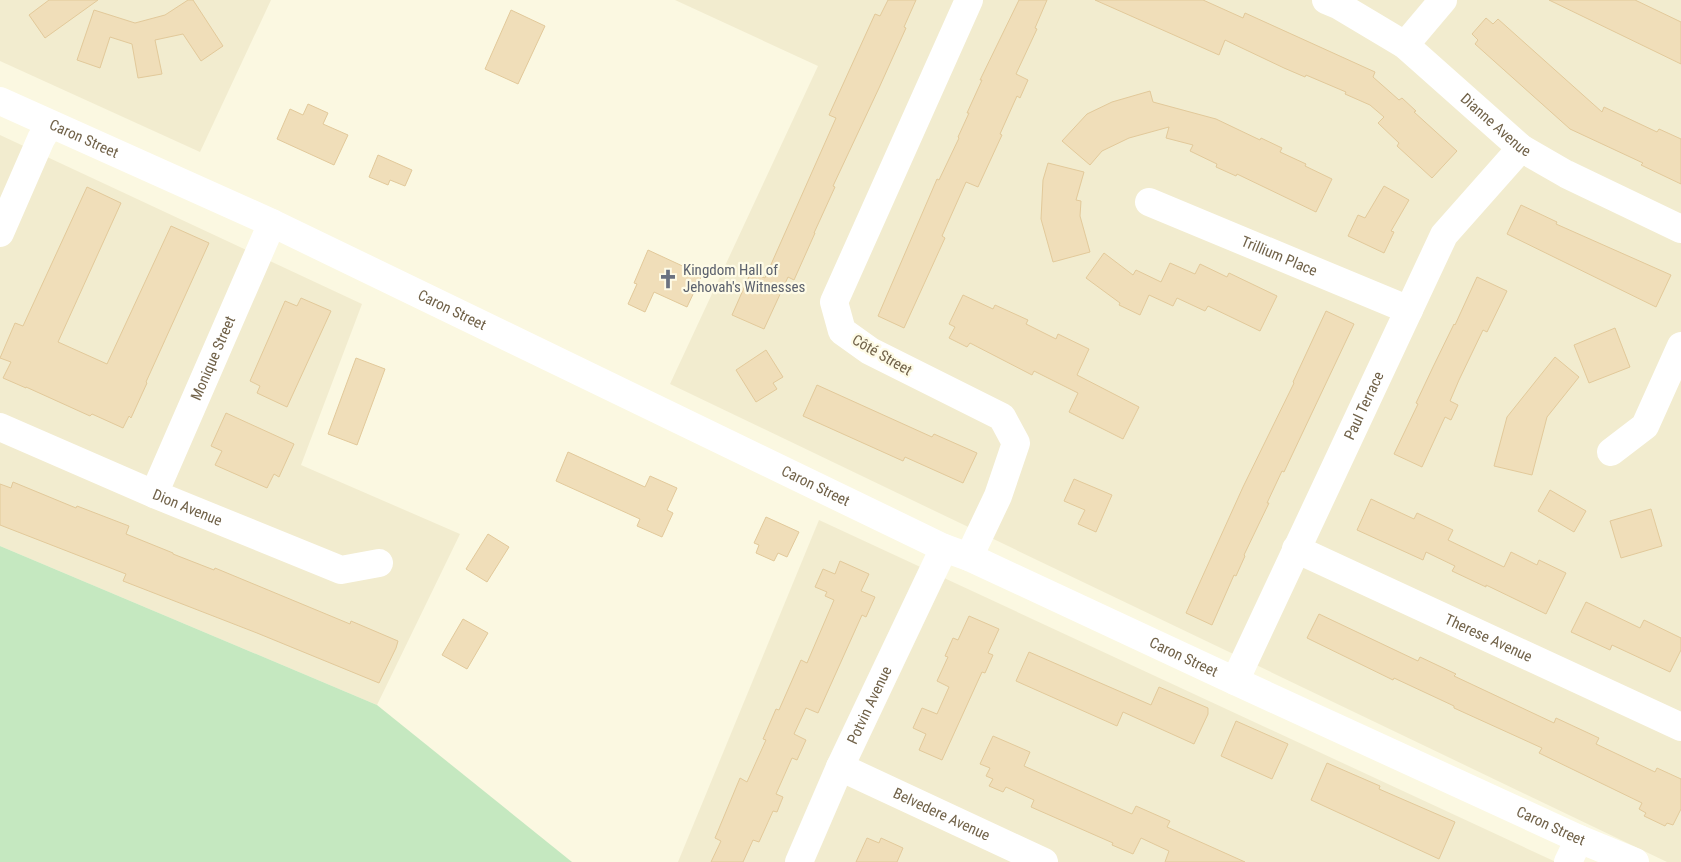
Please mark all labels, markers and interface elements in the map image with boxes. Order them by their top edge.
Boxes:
street label: Dianne Avenue [1457,90,1534,161]
street label: Caron Street [47,115,121,162]
street label: Trillium Place [1239,232,1320,280]
place label: Kingdom Hall of Jehovah's Witnesses [683,261,806,296]
church icon: Kingdom Hall of Jehovah's Witnesses [657,268,679,290]
street label: Caron Street [415,286,489,334]
street label: Monique Street [187,313,239,403]
street label: Côté Street [849,331,915,379]
street label: Paul Terrace [1340,369,1388,443]
street label: Caron Street [779,462,853,510]
street label: Dion Avenue [150,485,225,530]
street label: Therese Avenue [1442,610,1535,666]
street label: Caron Street [1147,633,1221,681]
street label: Potvin Avenue [843,663,896,747]
street label: Belvedere Avenue [890,784,993,845]
street label: Caron Street [1513,802,1588,849]

